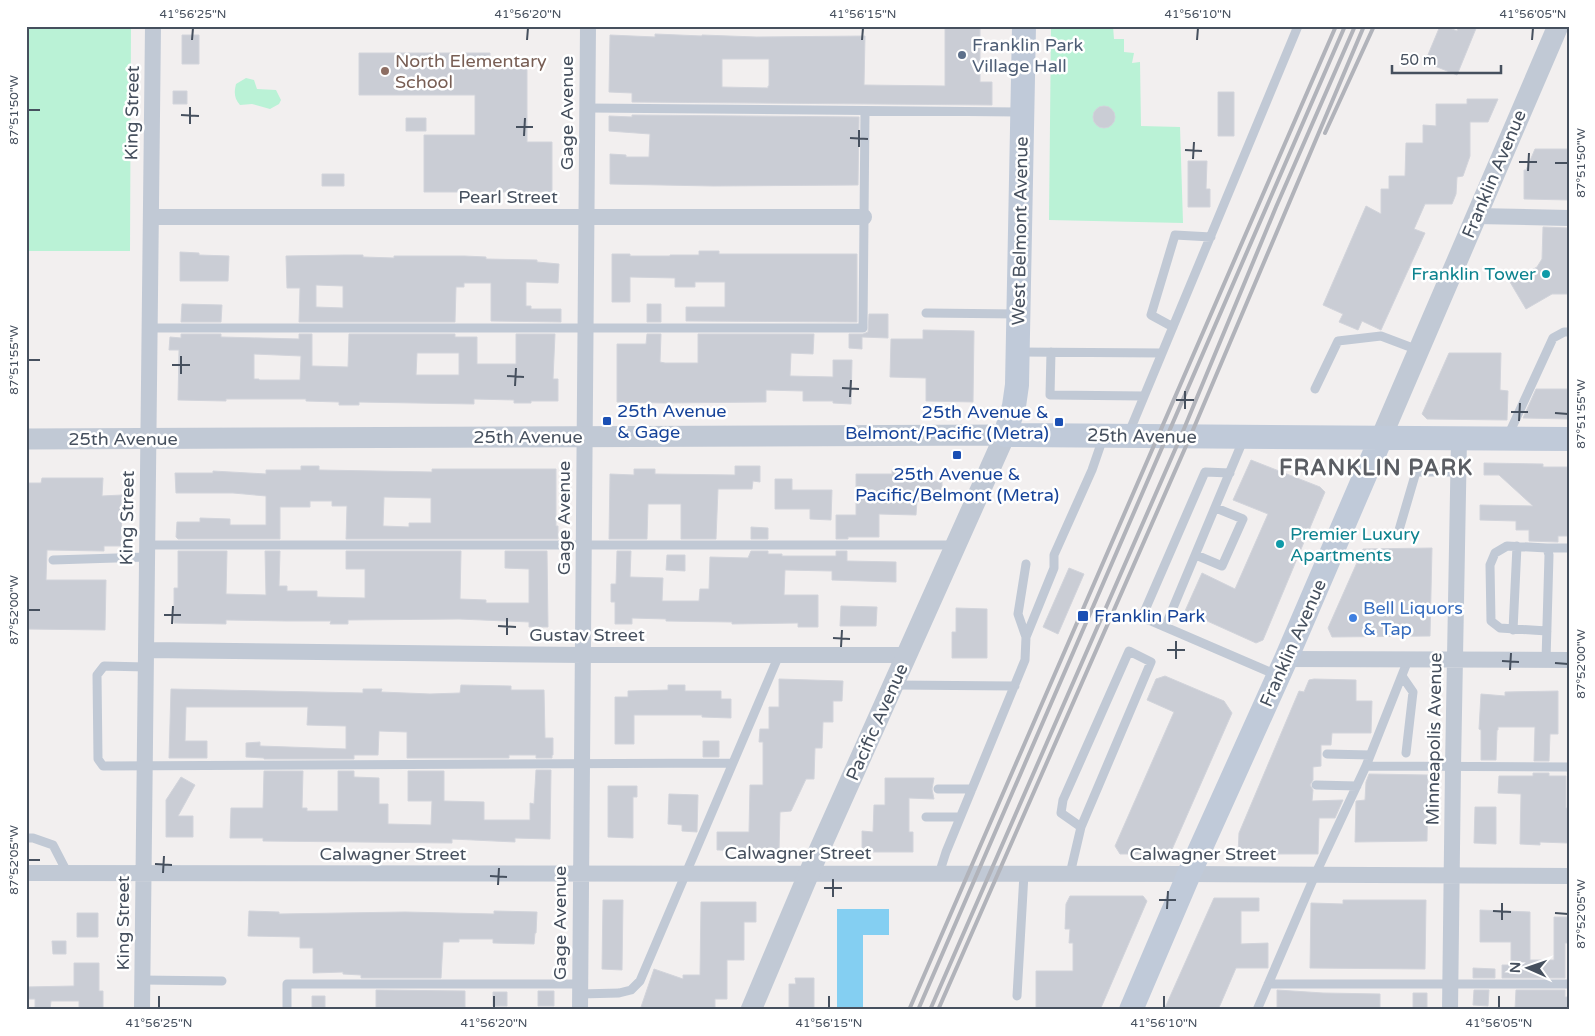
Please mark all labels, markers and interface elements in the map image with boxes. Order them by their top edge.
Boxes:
text: 41°56'25"N [160,7,227,21]
text: 41°56'20"N [495,7,562,21]
text: 41°56'15"N [830,7,897,21]
text: 41°56'10"N [1165,7,1232,21]
text: 41°56'05"N [1500,7,1567,21]
place label: Franklin Park Village Hall [972,34,1083,77]
scale bar [1392,42,1501,74]
marker: Franklin Park Village Hall [956,49,968,61]
place label: North Elementary School [395,50,547,93]
text: 50 m [1400,51,1437,69]
street label: Gage Avenue [556,56,578,170]
street label: King Street [120,65,144,161]
marker: North Elementary School [379,65,391,77]
text: 87°51'50"W [7,75,21,145]
street label: Franklin Avenue [1457,107,1531,241]
text: 87°51'50"W [1574,128,1588,198]
street label: West Belmont Avenue [1007,136,1033,326]
street label: Pearl Street [458,186,558,208]
place label: Franklin Tower [1411,263,1536,285]
marker: Franklin Tower [1540,268,1552,280]
text: 87°51'55"W [7,325,21,395]
text: 87°51'55"W [1574,379,1588,449]
place label: 25th Avenue & Gage [617,400,727,443]
place label: 25th Avenue & Belmont/Pacific (Metra) [845,401,1049,444]
marker: 25th Avenue & Gage [601,415,613,427]
marker: 25th Avenue & Belmont/Pacific (Metra) [1053,416,1065,428]
street label: 25th Avenue [1087,424,1197,448]
street label: 25th Avenue [473,426,583,448]
street label: 25th Avenue [68,428,178,450]
marker: 25th Avenue & Pacific/Belmont (Metra) [951,449,963,461]
district label: FRANKLIN PARK [1279,455,1473,481]
street label: Gage Avenue [553,461,575,575]
place label: 25th Avenue & Pacific/Belmont (Metra) [855,463,1059,506]
street label: King Street [115,470,139,566]
place label: Premier Luxury Apartments [1290,523,1420,566]
marker: Premier Luxury Apartments [1274,538,1286,550]
text: 87°52'00"W [7,575,21,645]
street label: Franklin Avenue [1255,576,1331,710]
place label: Bell Liquors & Tap [1363,597,1463,640]
place label: Franklin Park [1094,605,1205,627]
marker: Franklin Park [1076,609,1090,623]
marker: Bell Liquors & Tap [1347,612,1359,624]
street label: Gustav Street [529,624,645,646]
text: 87°52'00"W [1574,629,1588,699]
street label: Minneapolis Avenue [1421,652,1447,826]
street label: Pacific Avenue [841,660,913,784]
text: 87°52'05"W [7,825,21,895]
street label: Calwagner Street [725,842,872,864]
street label: Calwagner Street [320,843,467,865]
street label: Calwagner Street [1130,843,1277,865]
street label: Gage Avenue [549,866,571,980]
street label: King Street [112,875,134,971]
text: 87°52'05"W [1574,879,1588,949]
north arrow [1502,944,1552,994]
text: N [1507,962,1524,973]
text: 41°56'25"N [126,1016,193,1030]
text: 41°56'20"N [461,1016,528,1030]
text: 41°56'15"N [796,1016,863,1030]
text: 41°56'10"N [1131,1016,1198,1030]
text: 41°56'05"N [1466,1016,1533,1030]

